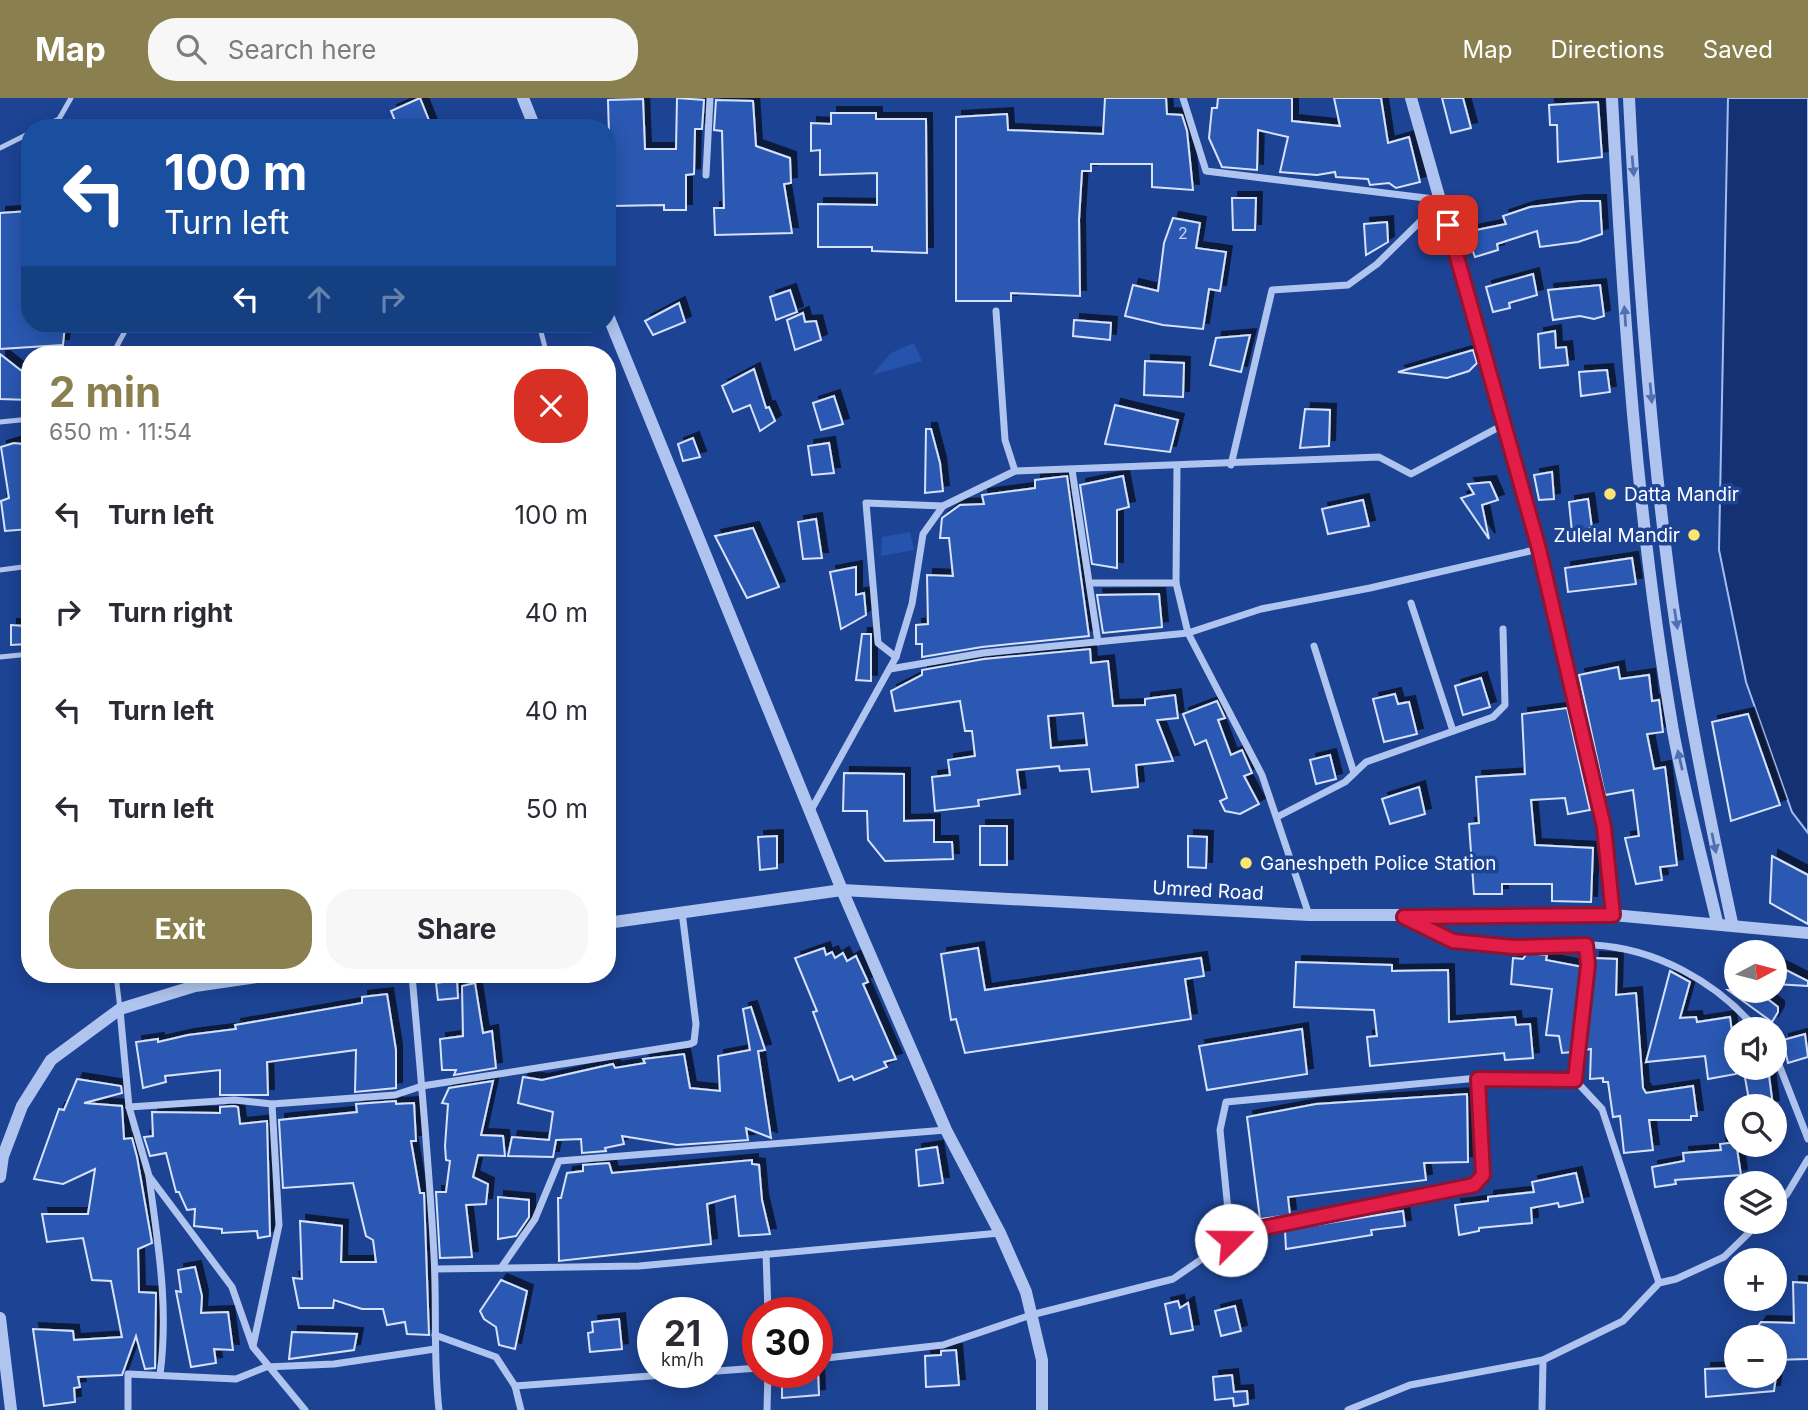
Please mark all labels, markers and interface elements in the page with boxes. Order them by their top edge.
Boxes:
search box [148,18,638,81]
text: Map [35,29,106,69]
icon: search [172,30,210,68]
text: Search here [228,34,376,65]
text: Map [1463,35,1512,64]
text: Directions [1550,35,1665,64]
text: Saved [1703,35,1773,64]
text: 100 m [164,143,308,202]
icon: left [49,147,140,238]
one-way arrow [1628,155,1639,177]
pin [1418,195,1478,255]
text: Turn left [164,203,289,242]
icon: arrive [1429,206,1467,244]
house number: 2 [1178,223,1188,243]
icon: left [227,280,265,318]
icon: ahead [300,280,338,318]
icon: right [373,280,411,318]
one-way arrow [1619,305,1630,327]
text: 2 min [49,366,161,417]
button: close [514,369,588,443]
one-way arrow [1646,382,1657,404]
text: 650 m · 11:54 [49,418,192,446]
place label: Datta Mandir [1624,483,1739,506]
marker: Datta Mandir [1602,486,1618,502]
icon: left [49,495,87,533]
text: Turn left [108,499,214,530]
text: 100 m [515,499,588,530]
place label: Zulelal Mandir [1553,524,1680,547]
marker: Zulelal Mandir [1686,527,1702,543]
icon: right [49,593,87,631]
text: Turn right [108,597,233,628]
text: 40 m [525,597,588,628]
one-way arrow [1671,608,1682,630]
icon: left [49,691,87,729]
text: Turn left [108,695,214,726]
text: 40 m [525,695,588,726]
one-way arrow [1674,749,1685,771]
icon: left [49,789,87,827]
text: Turn left [108,793,214,824]
text: 50 m [526,793,588,824]
one-way arrow [1709,832,1720,854]
place label: Ganeshpeth Police Station [1260,852,1496,875]
marker: Ganeshpeth Police Station [1238,855,1254,871]
street label: Umred Road [1152,876,1264,905]
button: Exit [49,889,312,969]
button: Share [326,889,588,969]
north arrow [1724,940,1787,1003]
map controls [1724,940,1787,1388]
button: sound [1724,1017,1787,1080]
button: search [1724,1094,1787,1157]
button: layers [1724,1171,1787,1234]
position arrow [1194,1203,1268,1277]
button: + [1724,1248,1787,1311]
speed limit sign: 30 [742,1297,833,1388]
text: 21 [664,1312,701,1354]
button: − [1724,1325,1787,1388]
text: km/h [661,1349,704,1370]

